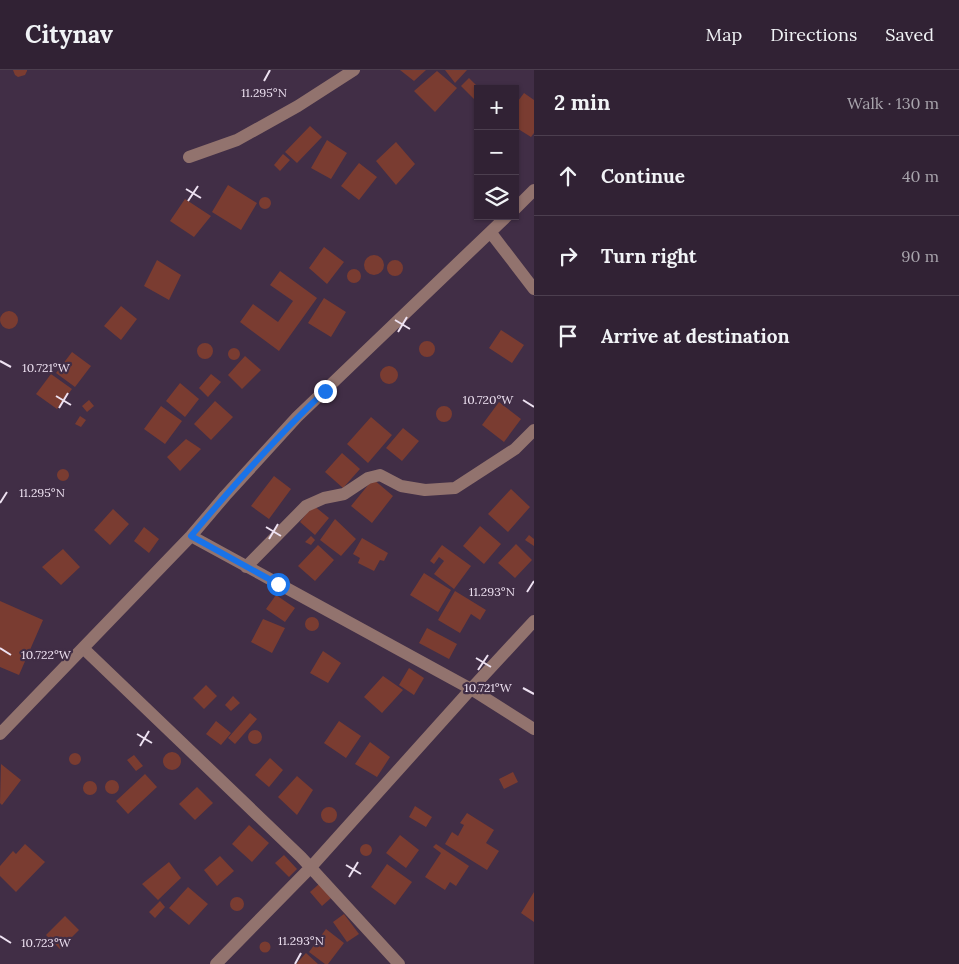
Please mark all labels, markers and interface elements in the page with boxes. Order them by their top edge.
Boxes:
text: Citynav [25,19,113,50]
text: Map [706,23,742,46]
text: Directions [770,23,857,46]
text: Saved [885,23,934,46]
text: 11.295°N [241,85,287,100]
map controls [474,85,519,220]
button: + [474,85,519,130]
text: 2 min [554,89,610,116]
text: Walk · 130 m [847,93,939,113]
button: − [474,130,519,175]
icon: ahead [554,162,582,190]
text: Continue [601,164,685,188]
text: 40 m [902,166,939,186]
button: layers [474,175,519,220]
icon: right [554,242,582,270]
text: Turn right [601,244,697,268]
text: 90 m [901,246,939,266]
icon: arrive [554,322,582,350]
text: Arrive at destination [601,324,790,348]
text: 10.721°W [22,360,71,375]
route end [314,380,337,403]
text: 10.720°W [463,392,514,407]
text: 11.295°N [19,485,65,500]
route start [267,573,290,596]
text: 11.293°N [469,584,515,599]
text: 10.722°W [21,647,72,662]
text: 10.721°W [464,680,513,695]
text: 11.293°N [278,933,324,948]
text: 10.723°W [21,935,72,950]

